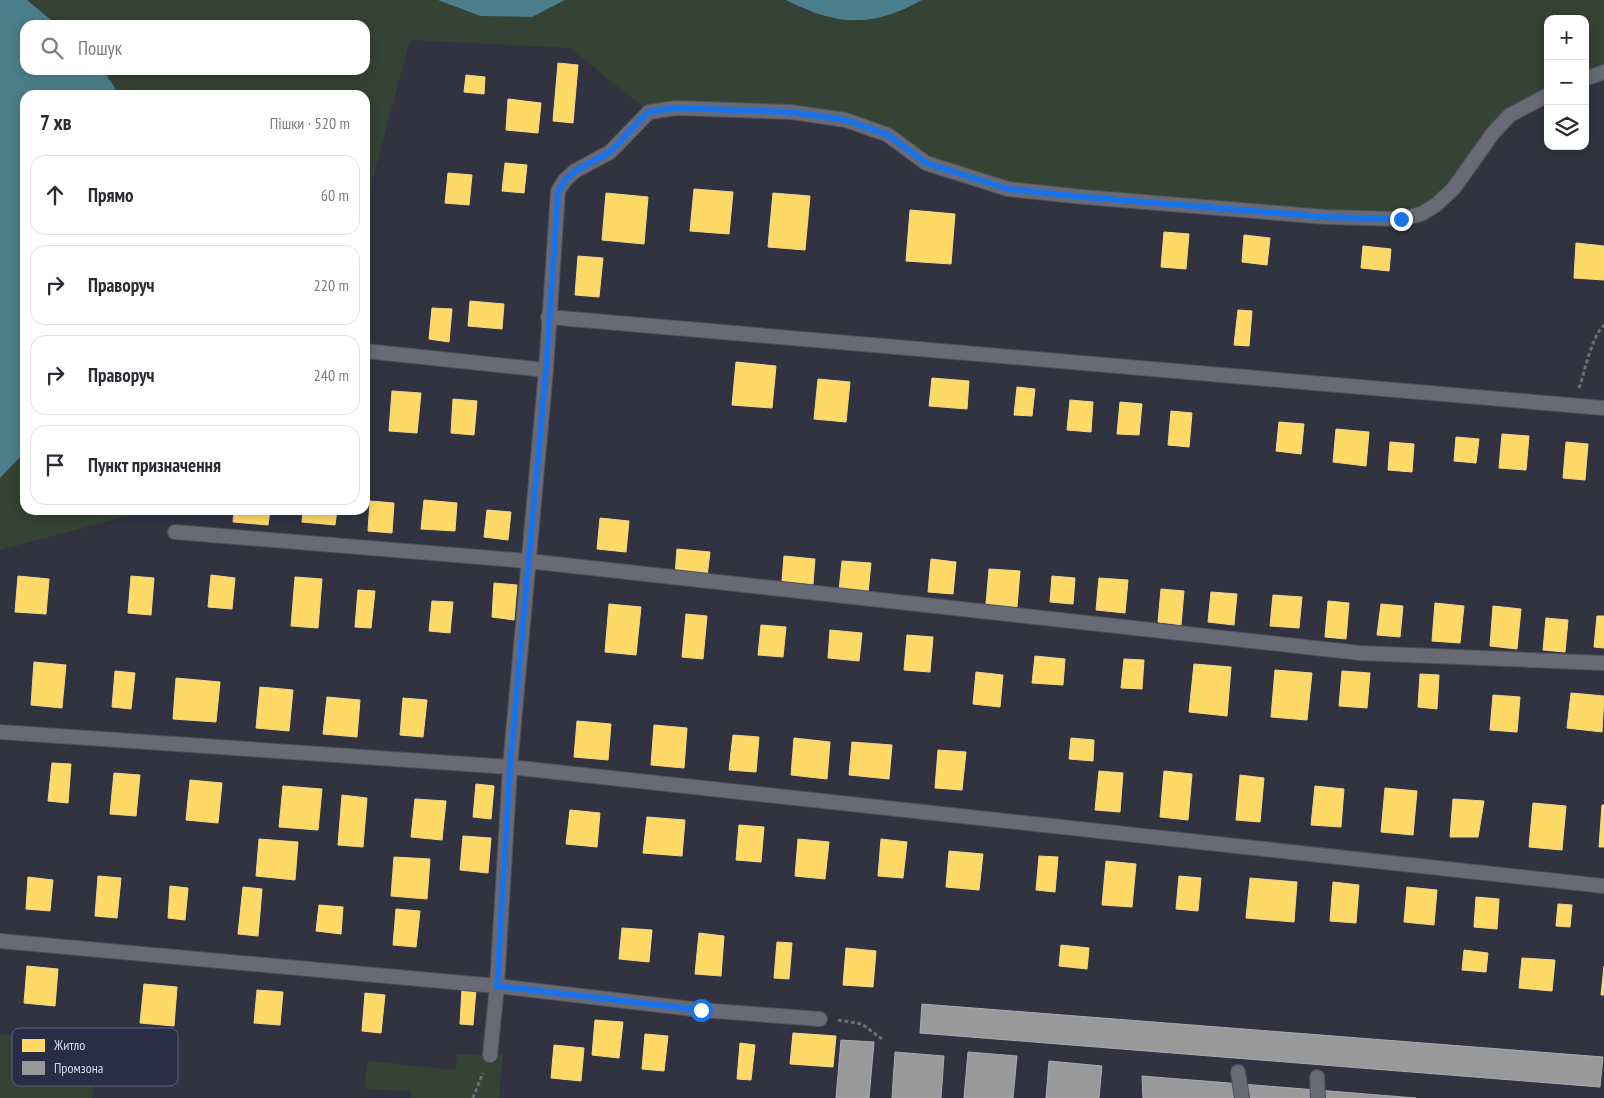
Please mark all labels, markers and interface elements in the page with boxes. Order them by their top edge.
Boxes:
map controls [1544,15,1589,150]
button: + [1544,15,1589,60]
search box [20,20,370,75]
icon: search [38,34,66,62]
text: Пошук [78,36,122,60]
button: − [1544,60,1589,105]
button: layers [1544,105,1589,150]
text: 7 хв [40,109,71,136]
text: Пішки · 520 m [270,113,350,133]
icon: ahead [41,181,69,209]
text: Прямо [88,183,133,207]
text: 60 m [321,185,349,205]
route end [1390,208,1413,231]
icon: right [41,271,69,299]
text: Праворуч [88,273,155,297]
text: 220 m [314,275,349,295]
icon: right [41,361,69,389]
text: Праворуч [88,363,155,387]
text: 240 m [314,365,349,385]
icon: arrive [41,451,69,479]
text: Пункт призначення [88,453,221,477]
route start [690,999,713,1022]
legend [12,1028,178,1086]
text: Житло [53,1036,85,1054]
text: Промзона [54,1059,103,1077]

